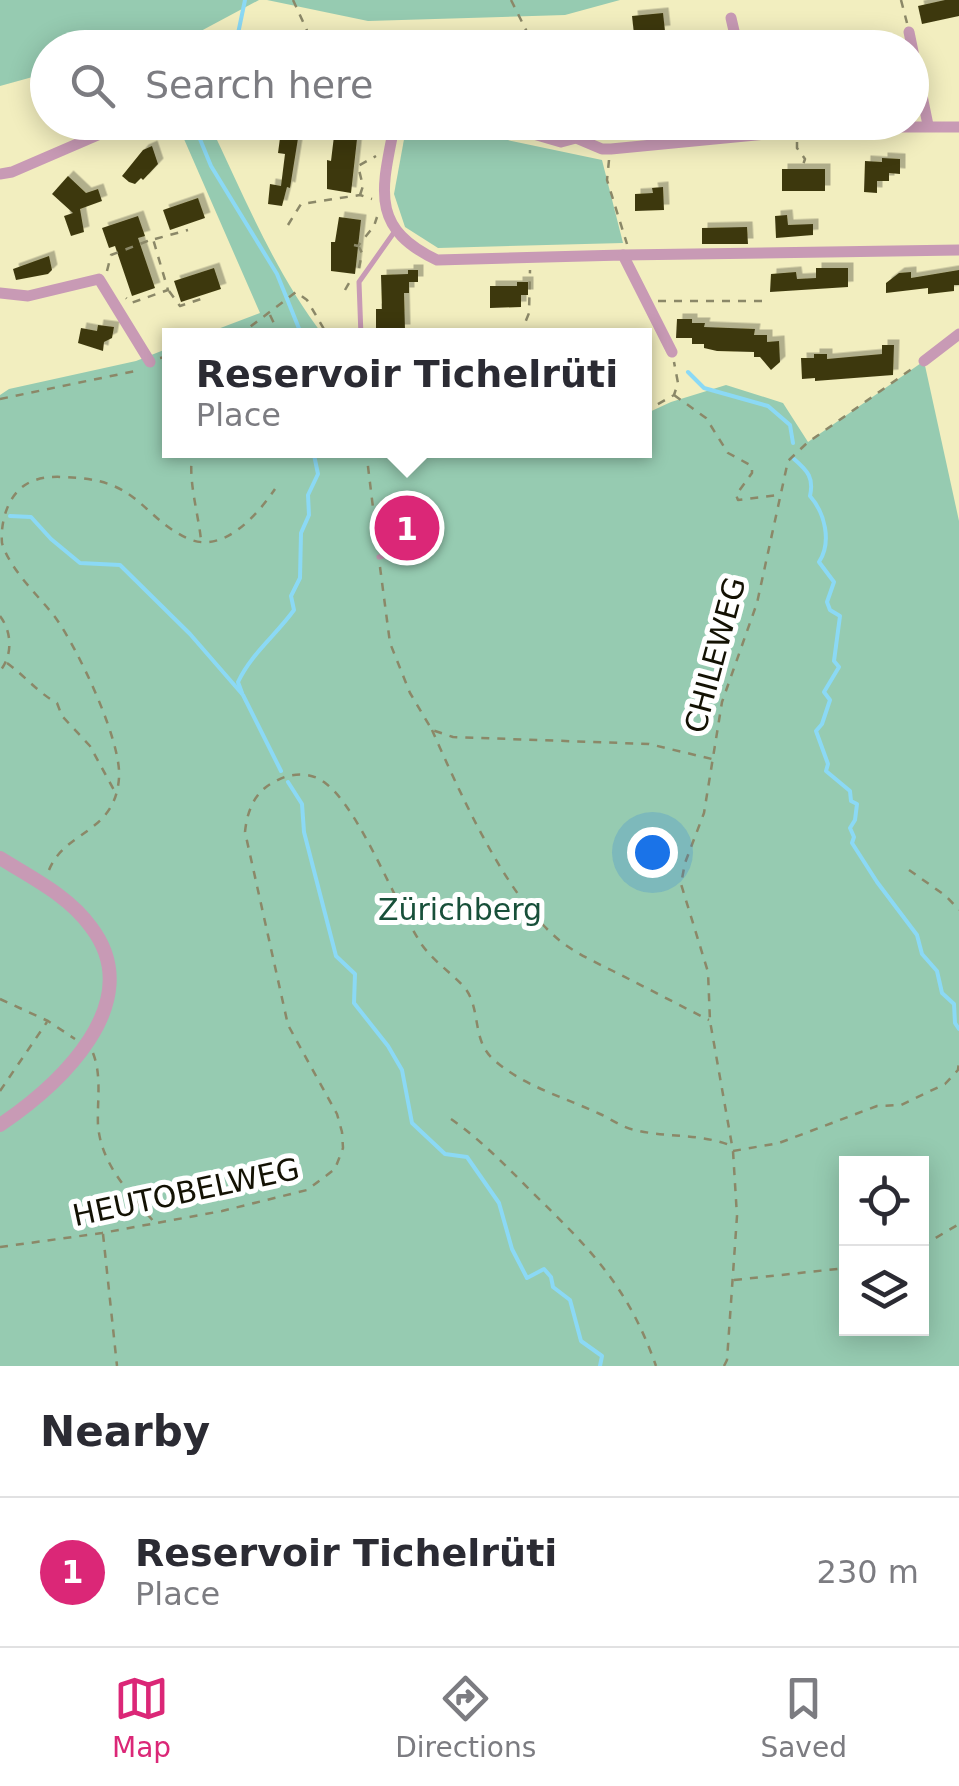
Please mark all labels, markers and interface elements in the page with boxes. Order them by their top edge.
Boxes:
search box [30,30,929,140]
icon: search [65,58,120,113]
text: Search here [145,63,373,107]
popup [162,328,652,458]
text: Reservoir Tichelrüti [196,352,618,396]
text: Place [196,396,281,434]
pin: 1 [374,490,440,566]
street label: CHILEWEG [677,573,753,737]
your location [627,827,678,878]
park label: Zürichberg [378,892,542,927]
street label: HEUTOBELWEG [69,1151,303,1233]
map controls [839,1156,929,1336]
button: locate [839,1156,929,1246]
button: layers [839,1246,929,1336]
text: Nearby [40,1407,210,1456]
text: Reservoir Tichelrüti [135,1531,557,1575]
text: 1 [61,1553,84,1591]
text: 230 m [817,1553,919,1591]
text: Place [135,1575,220,1613]
tab: Map [112,1671,171,1764]
tab: Directions [395,1671,536,1764]
tab: Saved [760,1671,847,1764]

